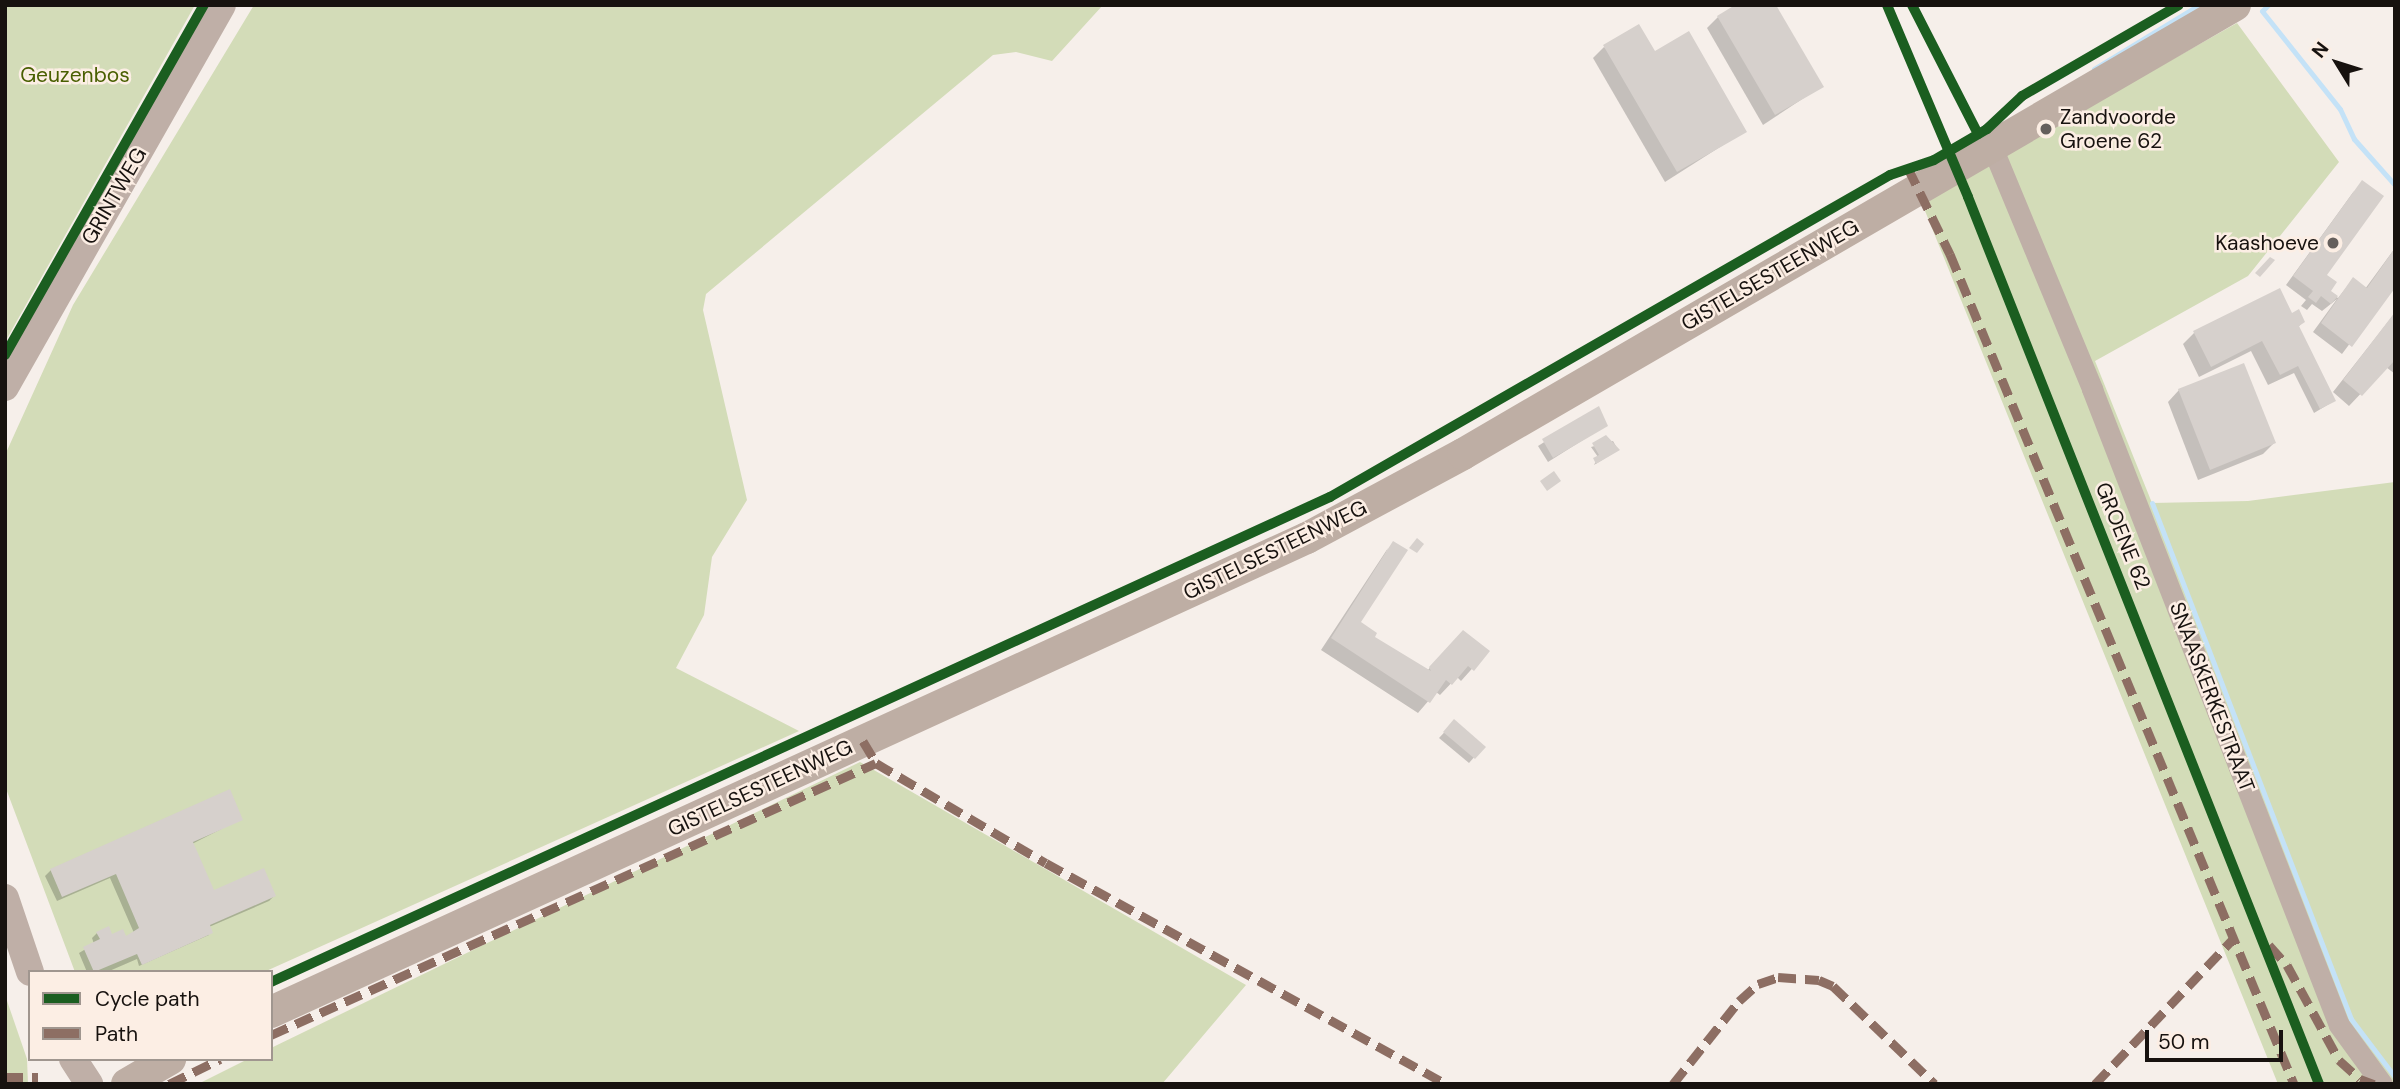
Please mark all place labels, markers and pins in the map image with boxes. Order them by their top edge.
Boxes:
place label: Zandvoorde Groene 62 [2060,104,2176,154]
marker: Zandvoorde Groene 62 [2038,121,2054,137]
place label: Kaashoeve [2215,230,2319,256]
marker: Kaashoeve [2325,235,2341,251]

